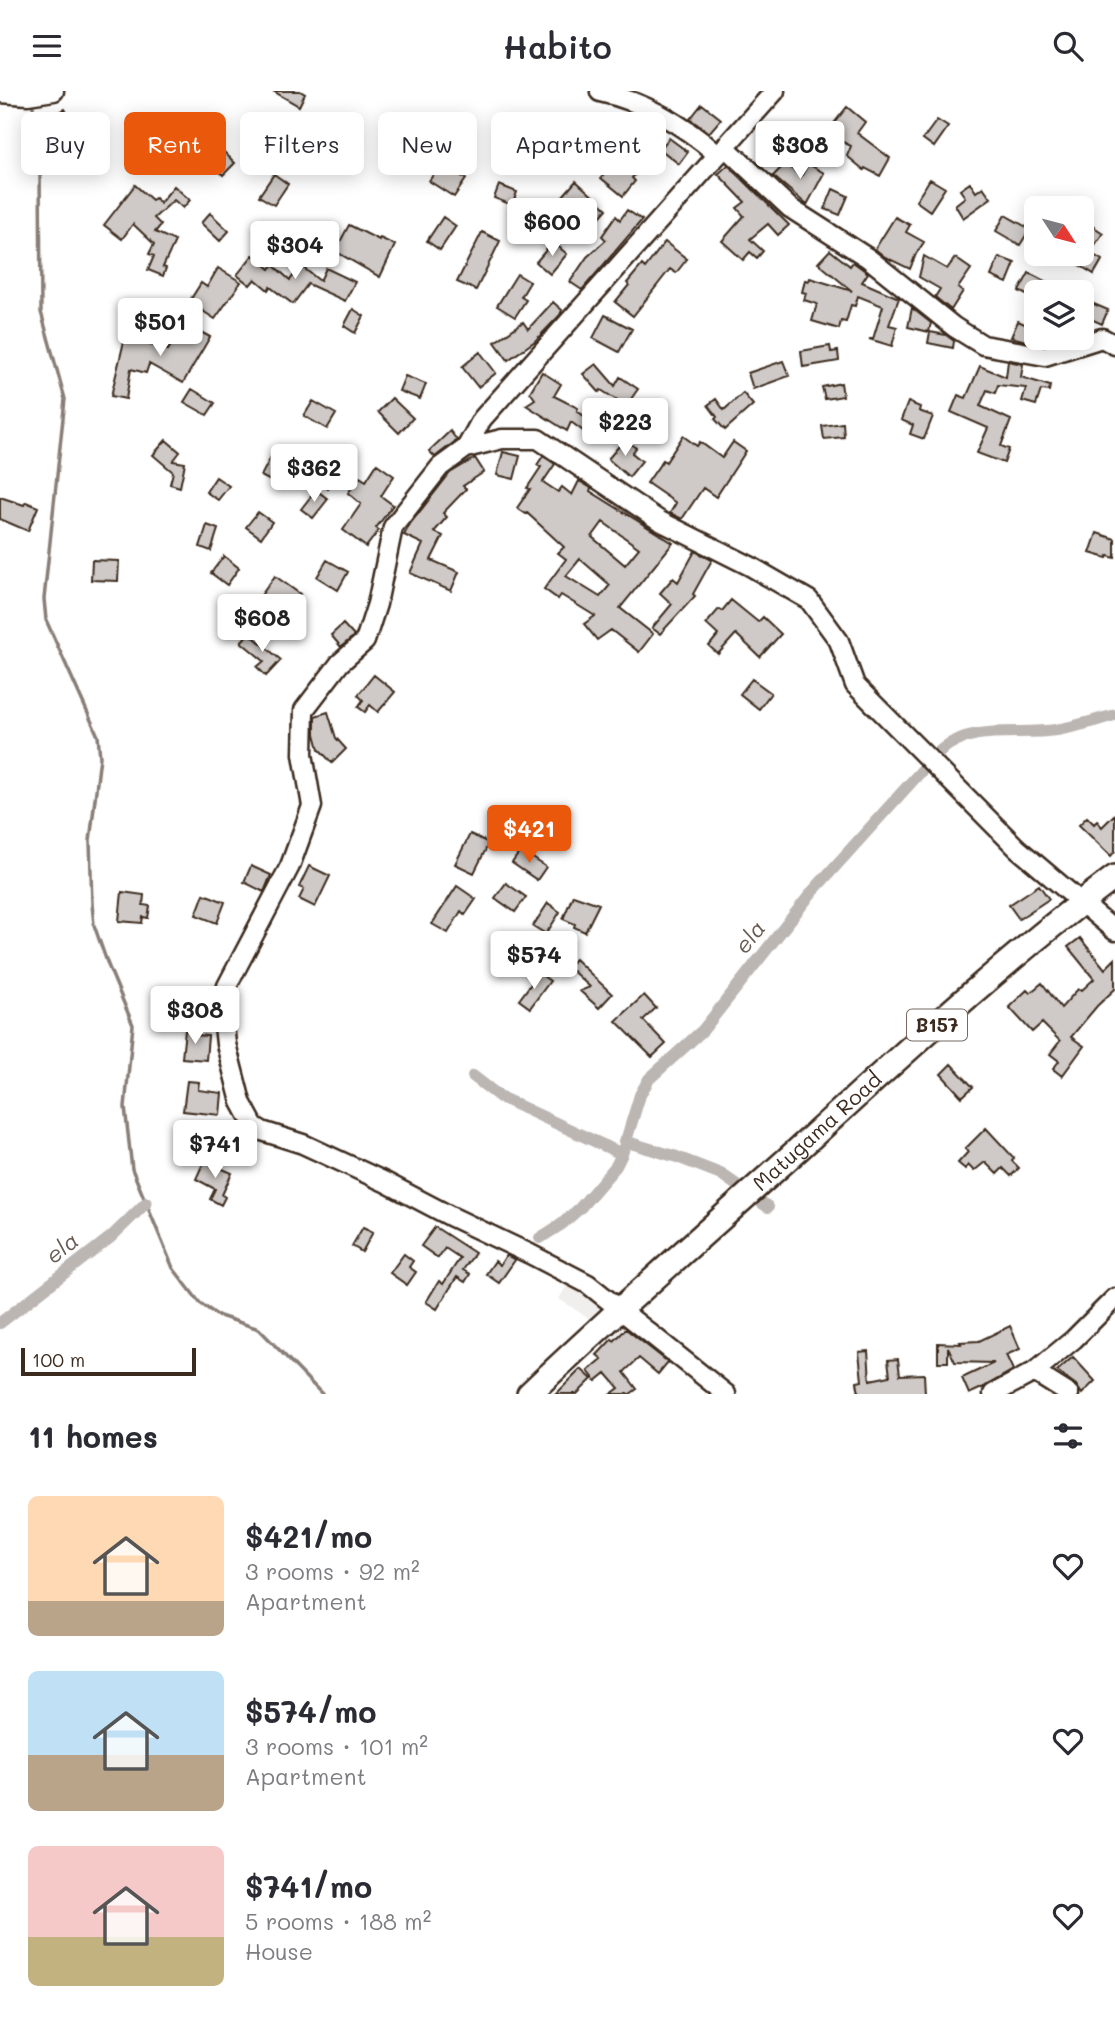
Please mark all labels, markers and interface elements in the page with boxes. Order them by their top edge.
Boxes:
text: Habito [503,25,612,67]
icon: menu [28,27,66,65]
icon: search [1049,27,1087,65]
chip: Buy [21,112,110,175]
chip: Rent [124,112,226,175]
chip: Filters [240,112,364,175]
chip: New [378,112,477,175]
chip: Apartment [491,112,666,175]
pin: $308 [759,122,841,181]
text: $308 [771,129,829,159]
north arrow [1024,196,1094,266]
map controls [1024,196,1094,350]
pin: $600 [511,199,593,258]
text: $600 [523,206,581,236]
pin: $304 [254,221,336,281]
text: $304 [266,229,324,259]
button: layers [1024,280,1094,350]
pin: $501 [119,299,201,358]
text: $501 [134,306,186,336]
pin: $223 [584,399,666,458]
text: $223 [598,406,652,436]
pin: $362 [273,445,355,504]
text: $362 [287,452,341,482]
pin: $608 [221,595,303,654]
text: $608 [233,602,291,632]
pin: $421 [488,805,570,865]
text: $421 [503,813,555,843]
water label: ela [727,914,772,959]
pin: $574 [493,932,575,991]
text: $574 [506,939,562,969]
pin: $308 [154,986,236,1046]
text: $308 [166,994,224,1024]
road number: B157 [907,1009,967,1041]
street label: Matugama Road [746,1065,887,1196]
pin: $741 [174,1121,256,1180]
text: $741 [189,1128,241,1158]
water label: ela [39,1225,84,1270]
scale bar [21,1345,196,1377]
text: 100 m [32,1347,85,1372]
text: 11 homes [28,1416,158,1456]
icon: filters [1049,1417,1087,1455]
text: $421/mo [245,1516,372,1556]
icon: home [84,1524,168,1608]
icon: heart [1049,1547,1087,1585]
text: 3 rooms · 92 m² [245,1556,420,1586]
text: Apartment [245,1586,367,1616]
text: $574/mo [245,1691,376,1731]
icon: home [84,1699,168,1783]
icon: heart [1049,1722,1087,1760]
text: 3 rooms · 101 m² [245,1731,428,1761]
text: Apartment [245,1761,367,1791]
text: $741/mo [245,1866,372,1906]
icon: home [84,1874,168,1958]
icon: heart [1049,1897,1087,1935]
text: 5 rooms · 188 m² [245,1906,431,1936]
text: House [245,1936,313,1966]

